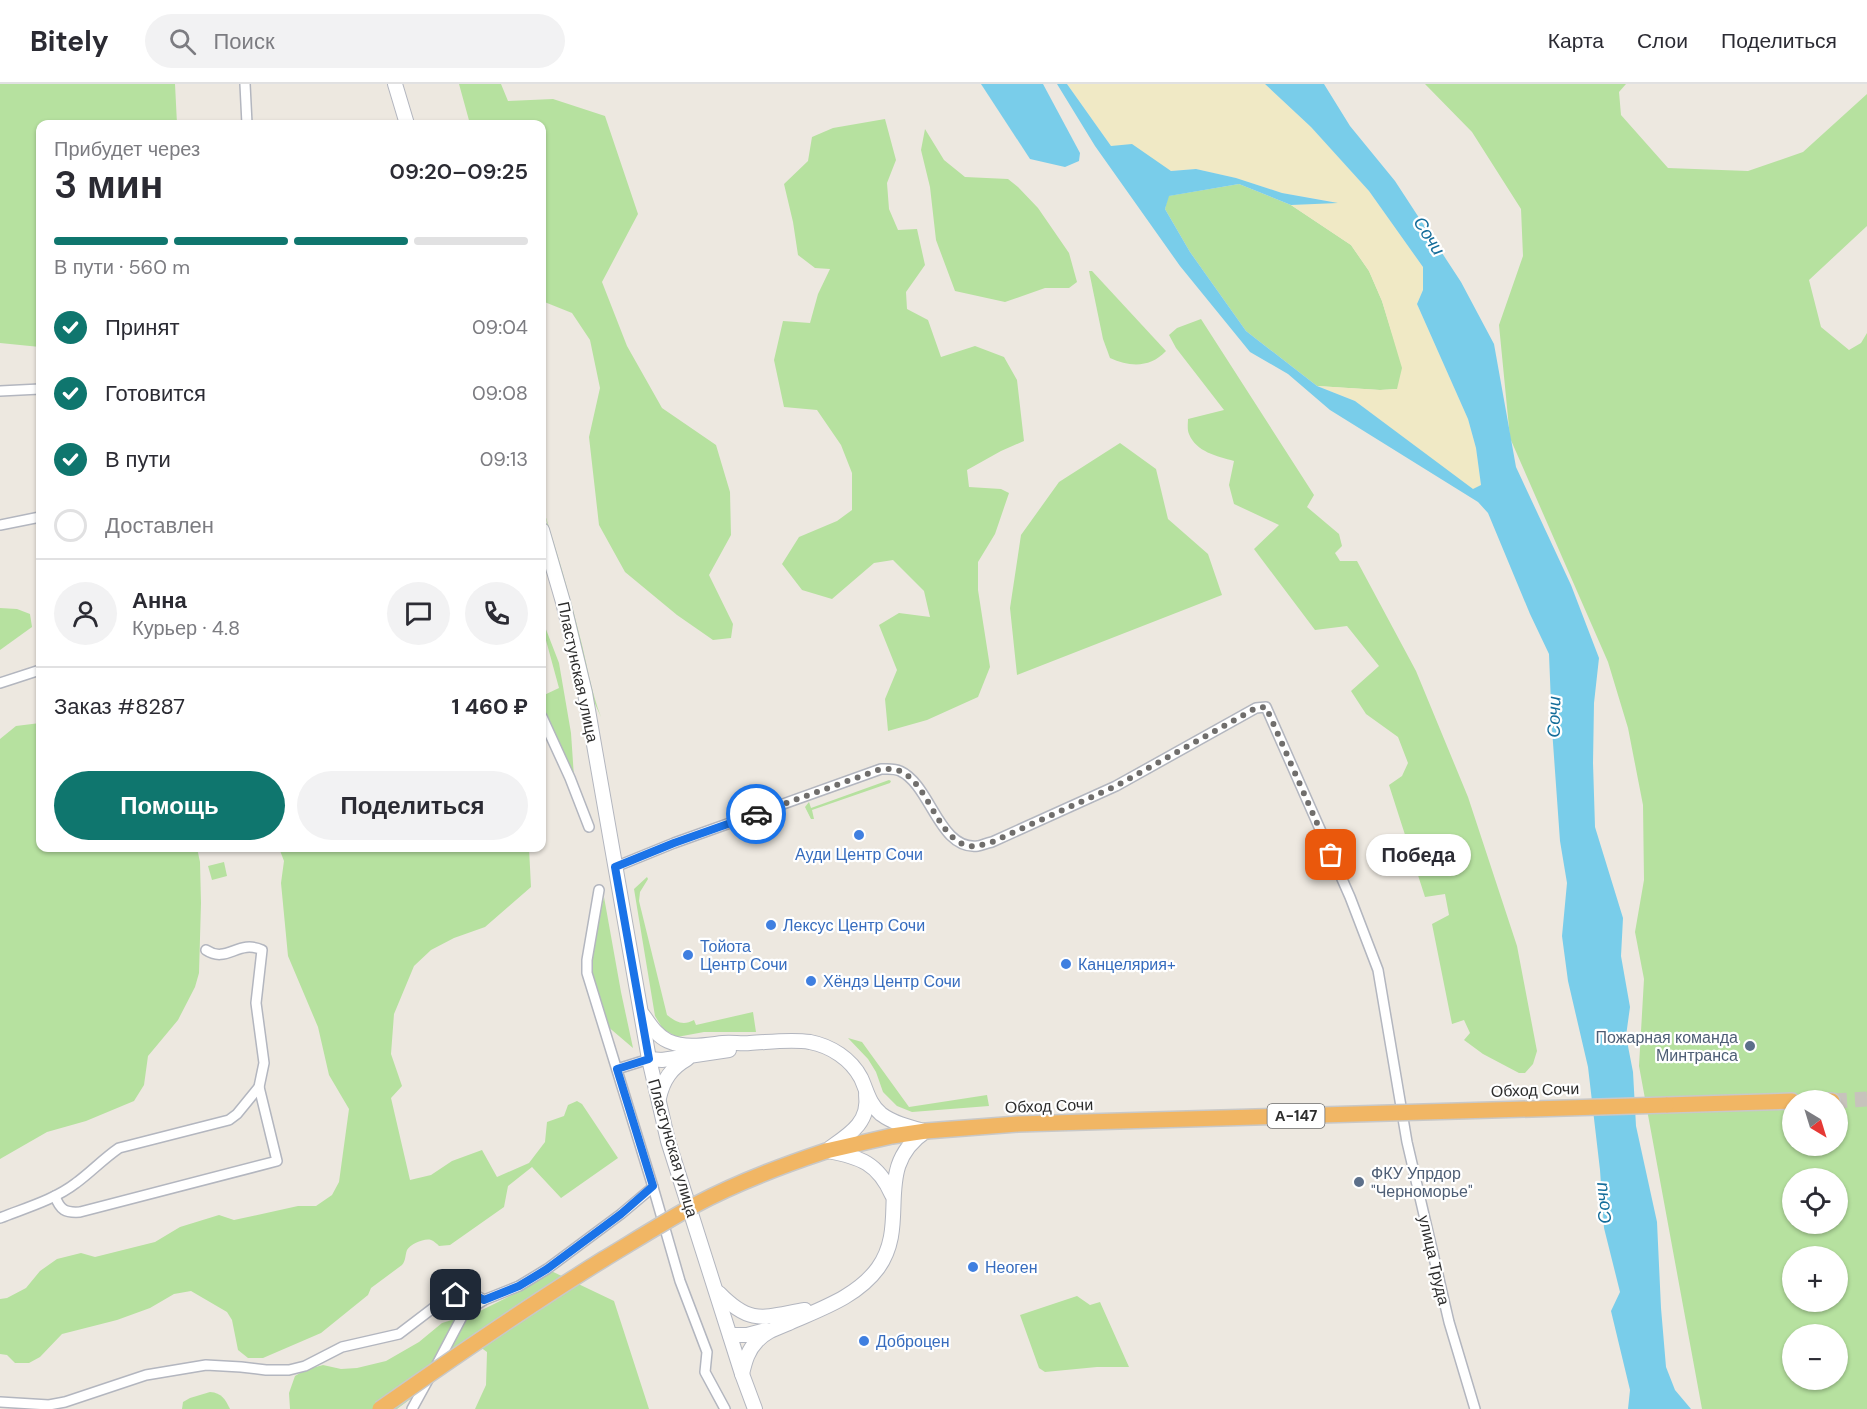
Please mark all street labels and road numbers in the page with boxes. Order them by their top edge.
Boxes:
street label: Пластунская улица [553,600,603,744]
street label: Пластунская улица [643,1076,703,1220]
street label: Обход Сочи [1490,1078,1580,1102]
street label: Обход Сочи [1004,1094,1094,1118]
road number: А-147 [1268,1104,1324,1128]
street label: улица Труда [1413,1213,1455,1307]

